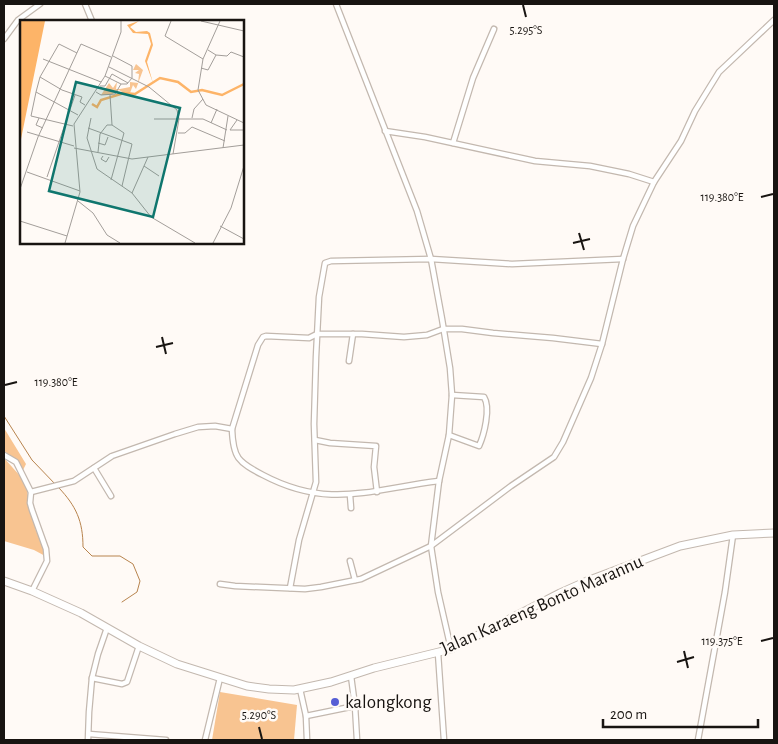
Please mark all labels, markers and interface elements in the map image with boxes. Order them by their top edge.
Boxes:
inset map [20,20,244,244]
text: 5.295°S [509,24,543,36]
text: 119.380°E [701,191,744,203]
text: 119.380°E [35,376,78,388]
street label: Jalan Karaeng Bonto Marannu [438,552,646,658]
text: 119.375°E [702,635,743,647]
place label: kalongkong [345,693,432,712]
marker: kalongkong [329,696,341,708]
scale bar [603,696,758,728]
text: 200 m [610,707,647,722]
text: 5.290°S [242,709,277,721]

